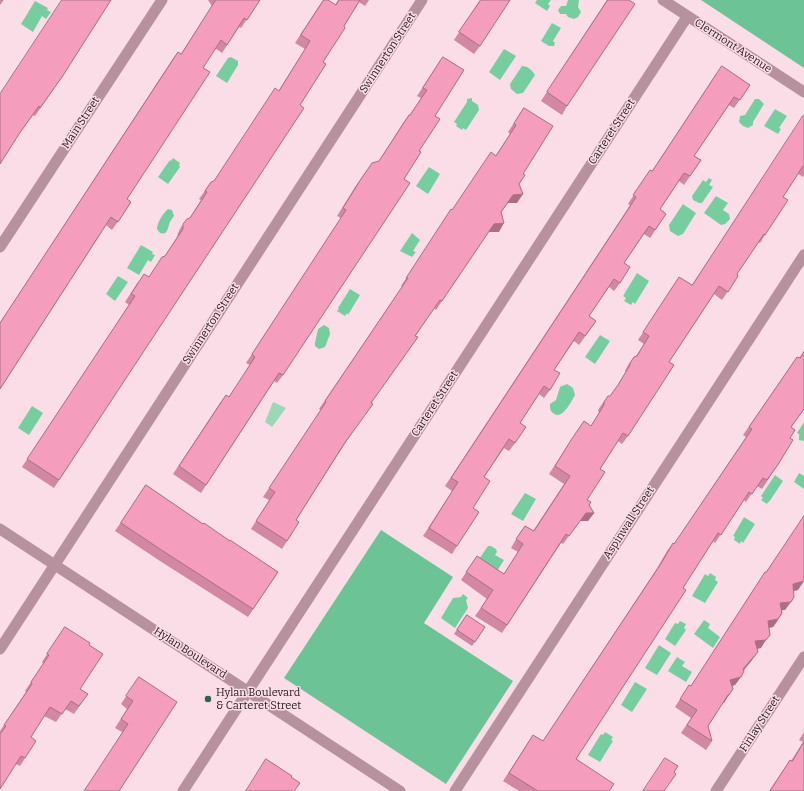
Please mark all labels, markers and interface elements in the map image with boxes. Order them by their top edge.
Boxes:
street label: Swinnerton Street [357,10,419,96]
street label: Clermont Avenue [692,16,774,76]
street label: Main Street [59,95,103,151]
street label: Carteret Street [586,97,638,167]
street label: Swinnerton Street [180,281,242,367]
street label: Carteret Street [409,369,461,439]
street label: Aspinwall Street [601,484,657,562]
street label: Hylan Boulevard [151,625,229,681]
place label: Hylan Boulevard & Carteret Street [216,686,301,712]
marker: Hylan Boulevard & Carteret Street [203,694,213,704]
street label: Finlay Street [737,694,783,754]

